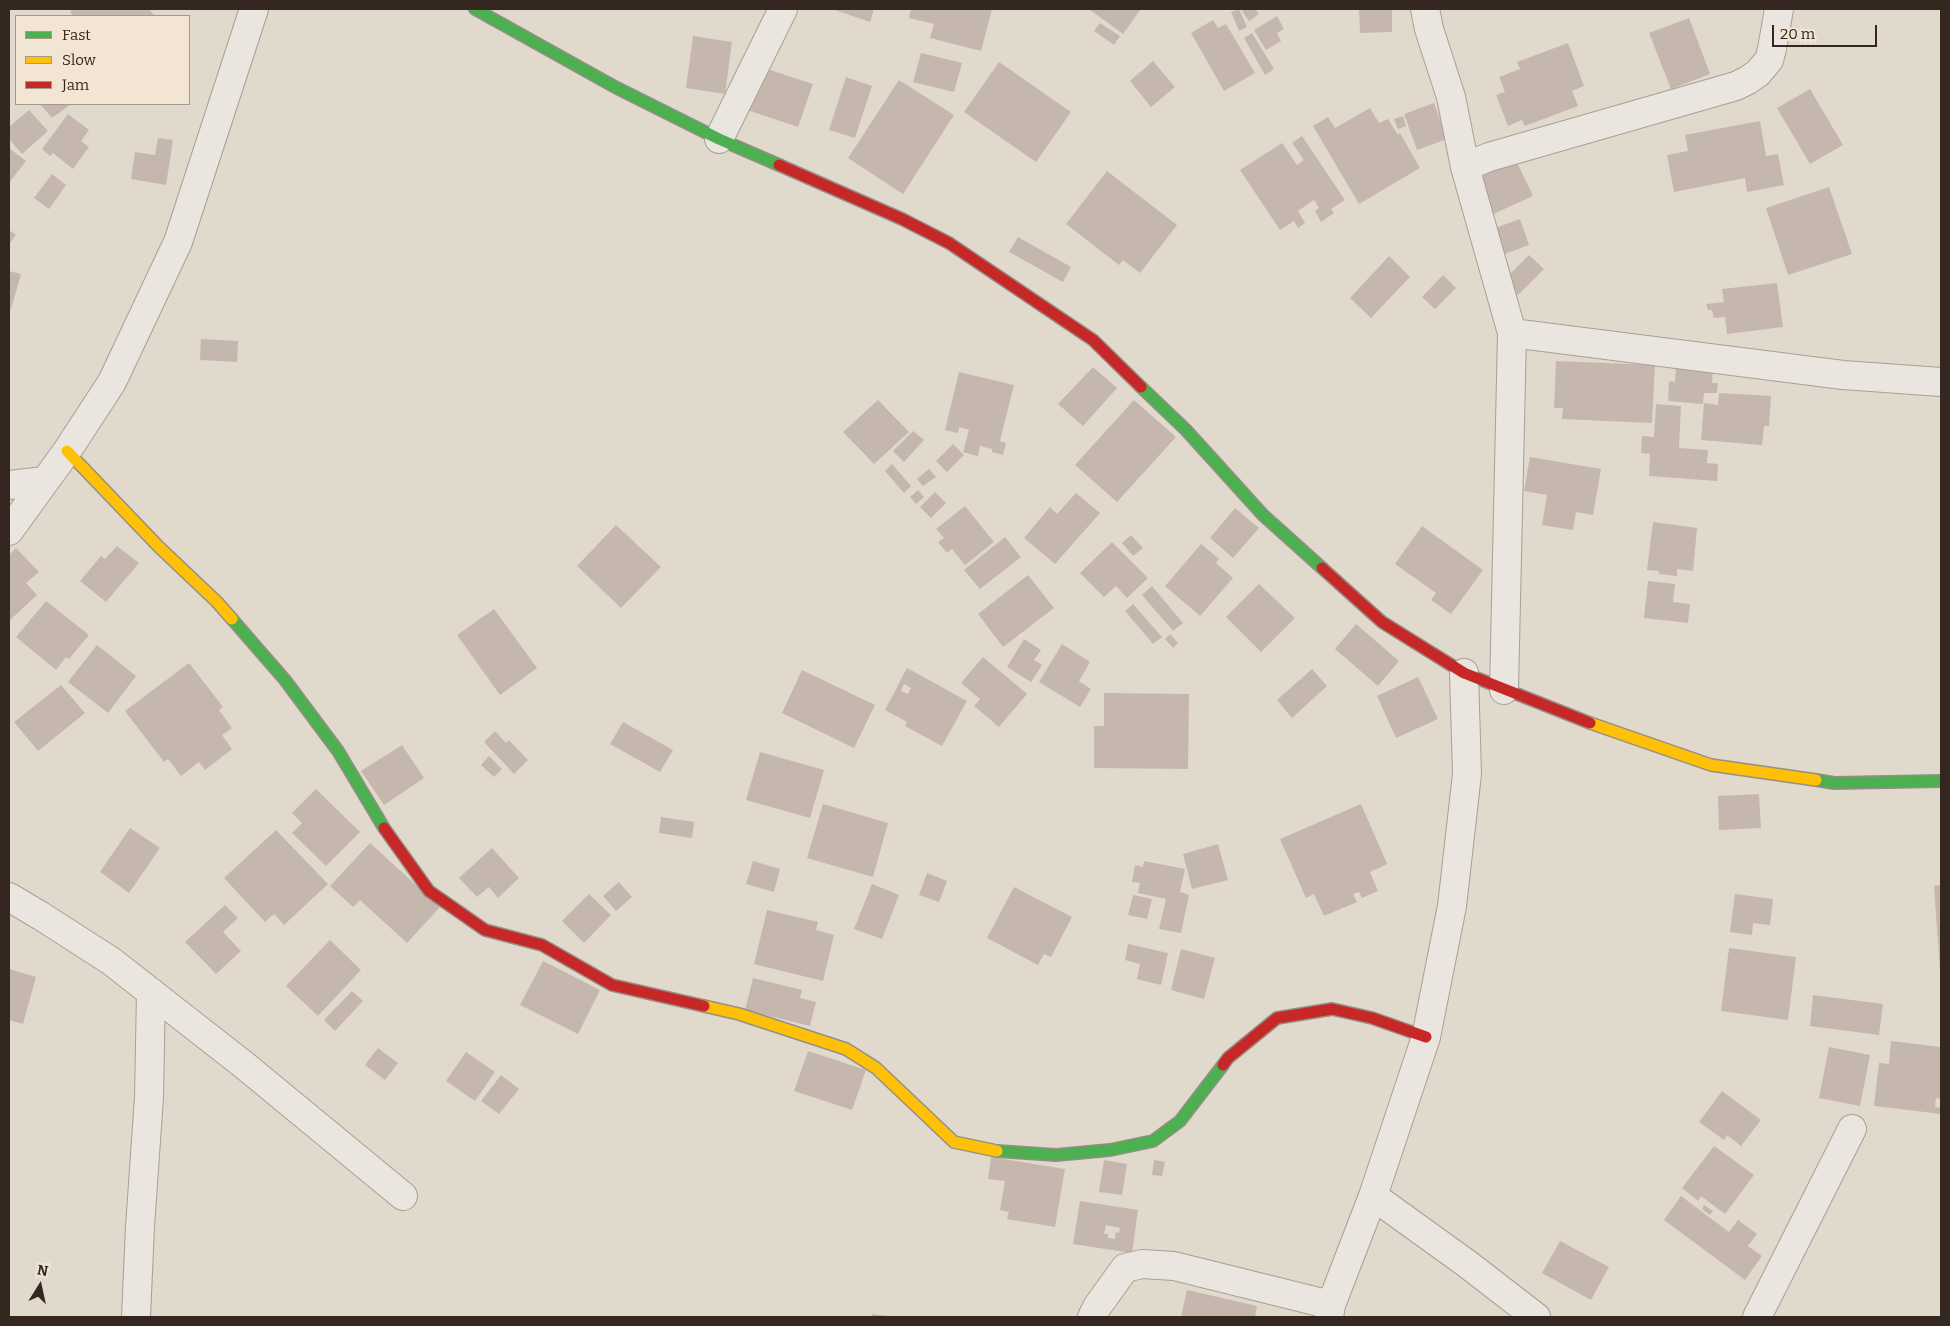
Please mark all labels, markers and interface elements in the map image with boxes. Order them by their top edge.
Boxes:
legend [15,15,190,105]
scale bar [1775,15,1880,47]
text: 20 m [1780,25,1815,43]
text: Fast [62,26,91,44]
text: Slow [62,51,96,69]
text: Jam [62,76,89,94]
north arrow [15,1261,65,1311]
text: N [36,1261,49,1280]

